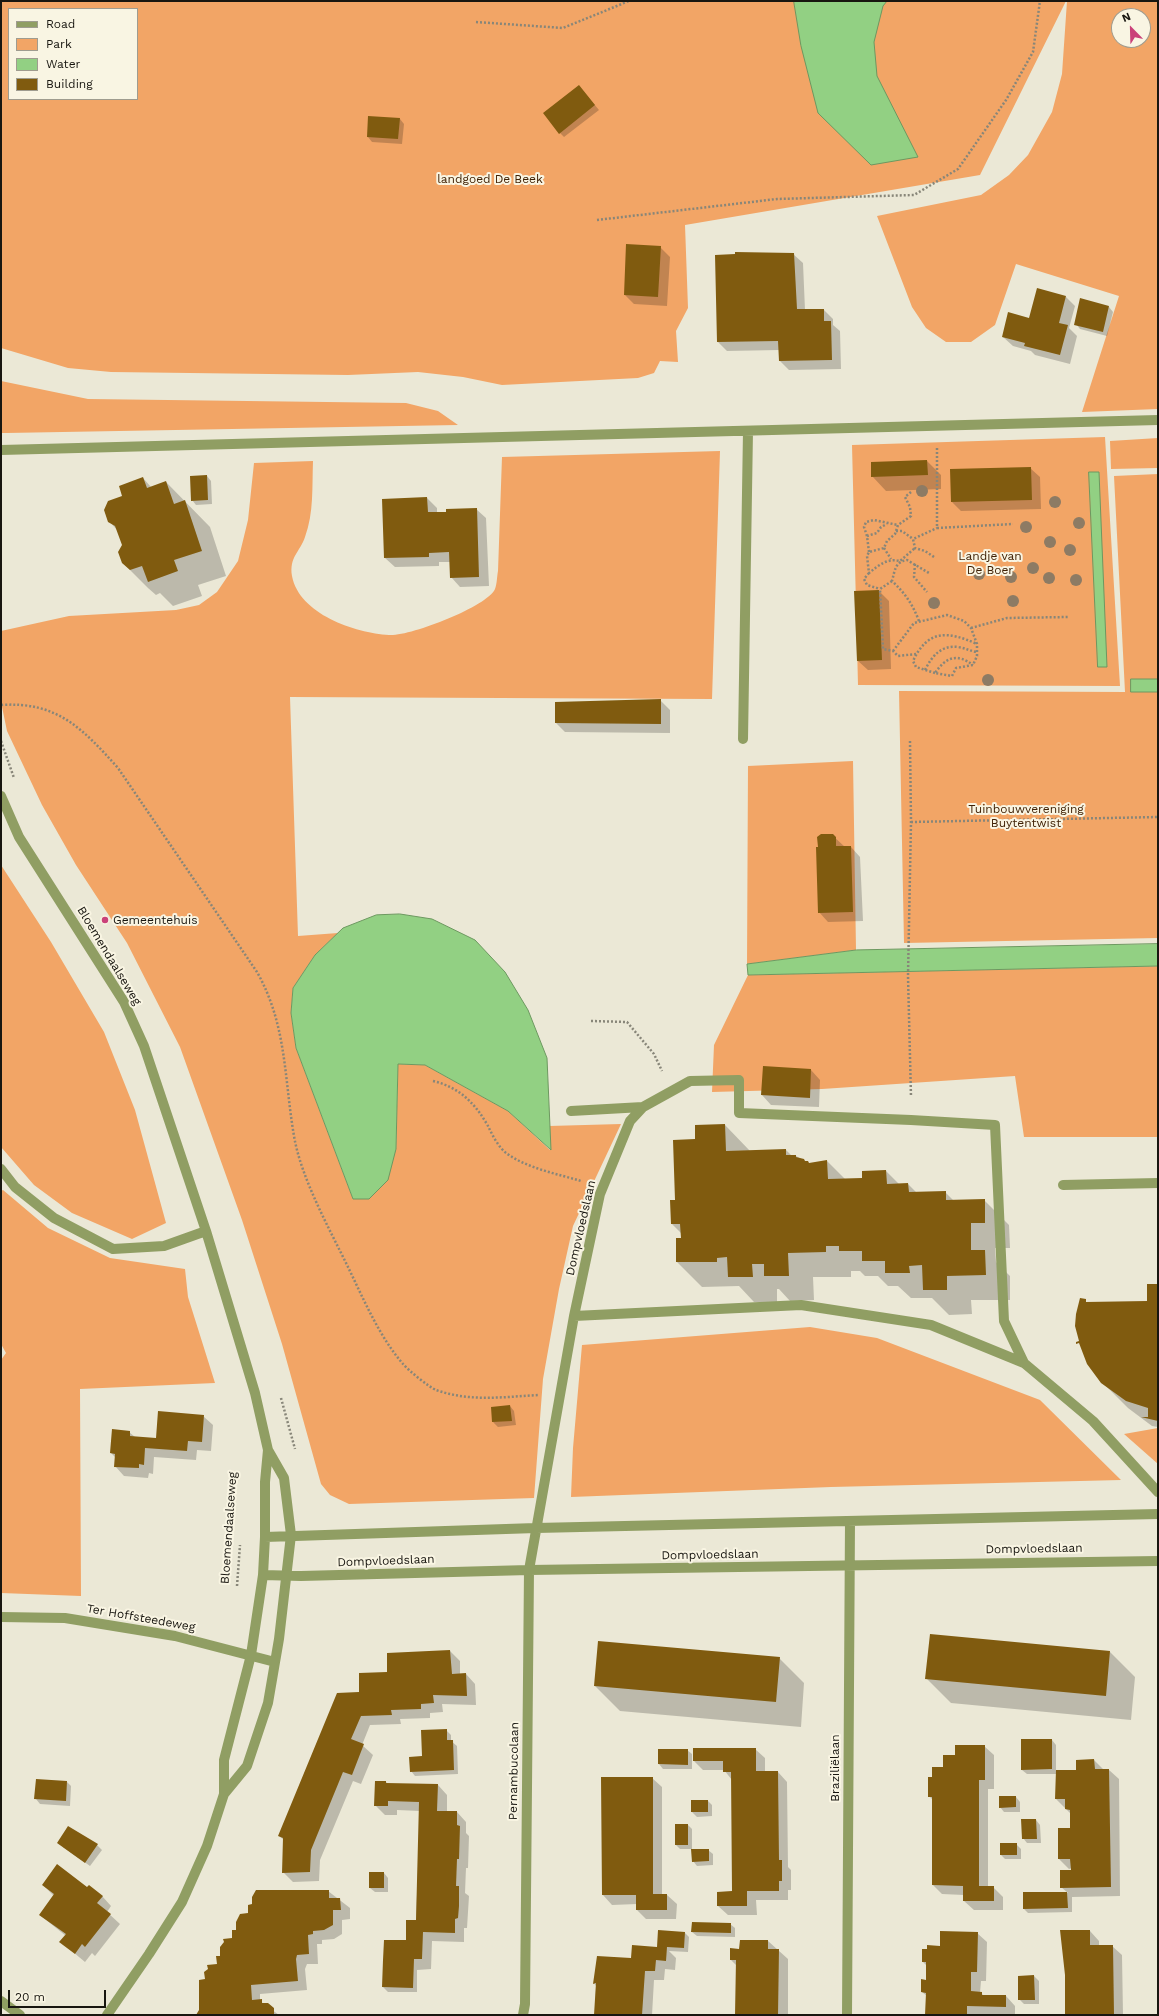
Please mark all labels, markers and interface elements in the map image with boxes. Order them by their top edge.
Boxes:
legend [8,8,138,100]
north arrow [1111,8,1151,48]
text: N [1120,10,1133,25]
text: Road [46,17,75,31]
text: Park [46,37,72,51]
text: Water [46,57,80,71]
text: Building [46,77,93,91]
park label: landgoed De Beek [437,172,543,186]
park label: Landje van De Boer [958,549,1022,577]
park label: Tuinbouwvereniging Buytentwist [968,802,1084,830]
street label: Bloemendaalseweg [74,904,144,1008]
place label: Gemeentehuis [113,913,198,927]
marker: Gemeentehuis [100,915,110,925]
street label: Dompvloedslaan [563,1179,599,1277]
street label: Bloemendaalseweg [218,1471,240,1585]
street label: Dompvloedslaan [985,1541,1083,1557]
street label: Dompvloedslaan [661,1547,759,1563]
street label: Dompvloedslaan [337,1552,435,1570]
street label: Ter Hoffsteedeweg [86,1601,196,1635]
street label: Pernambucolaan [506,1722,522,1820]
street label: Braziliëlaan [828,1734,842,1802]
scale bar [10,1982,108,2008]
text: 20 m [15,1990,45,2004]

